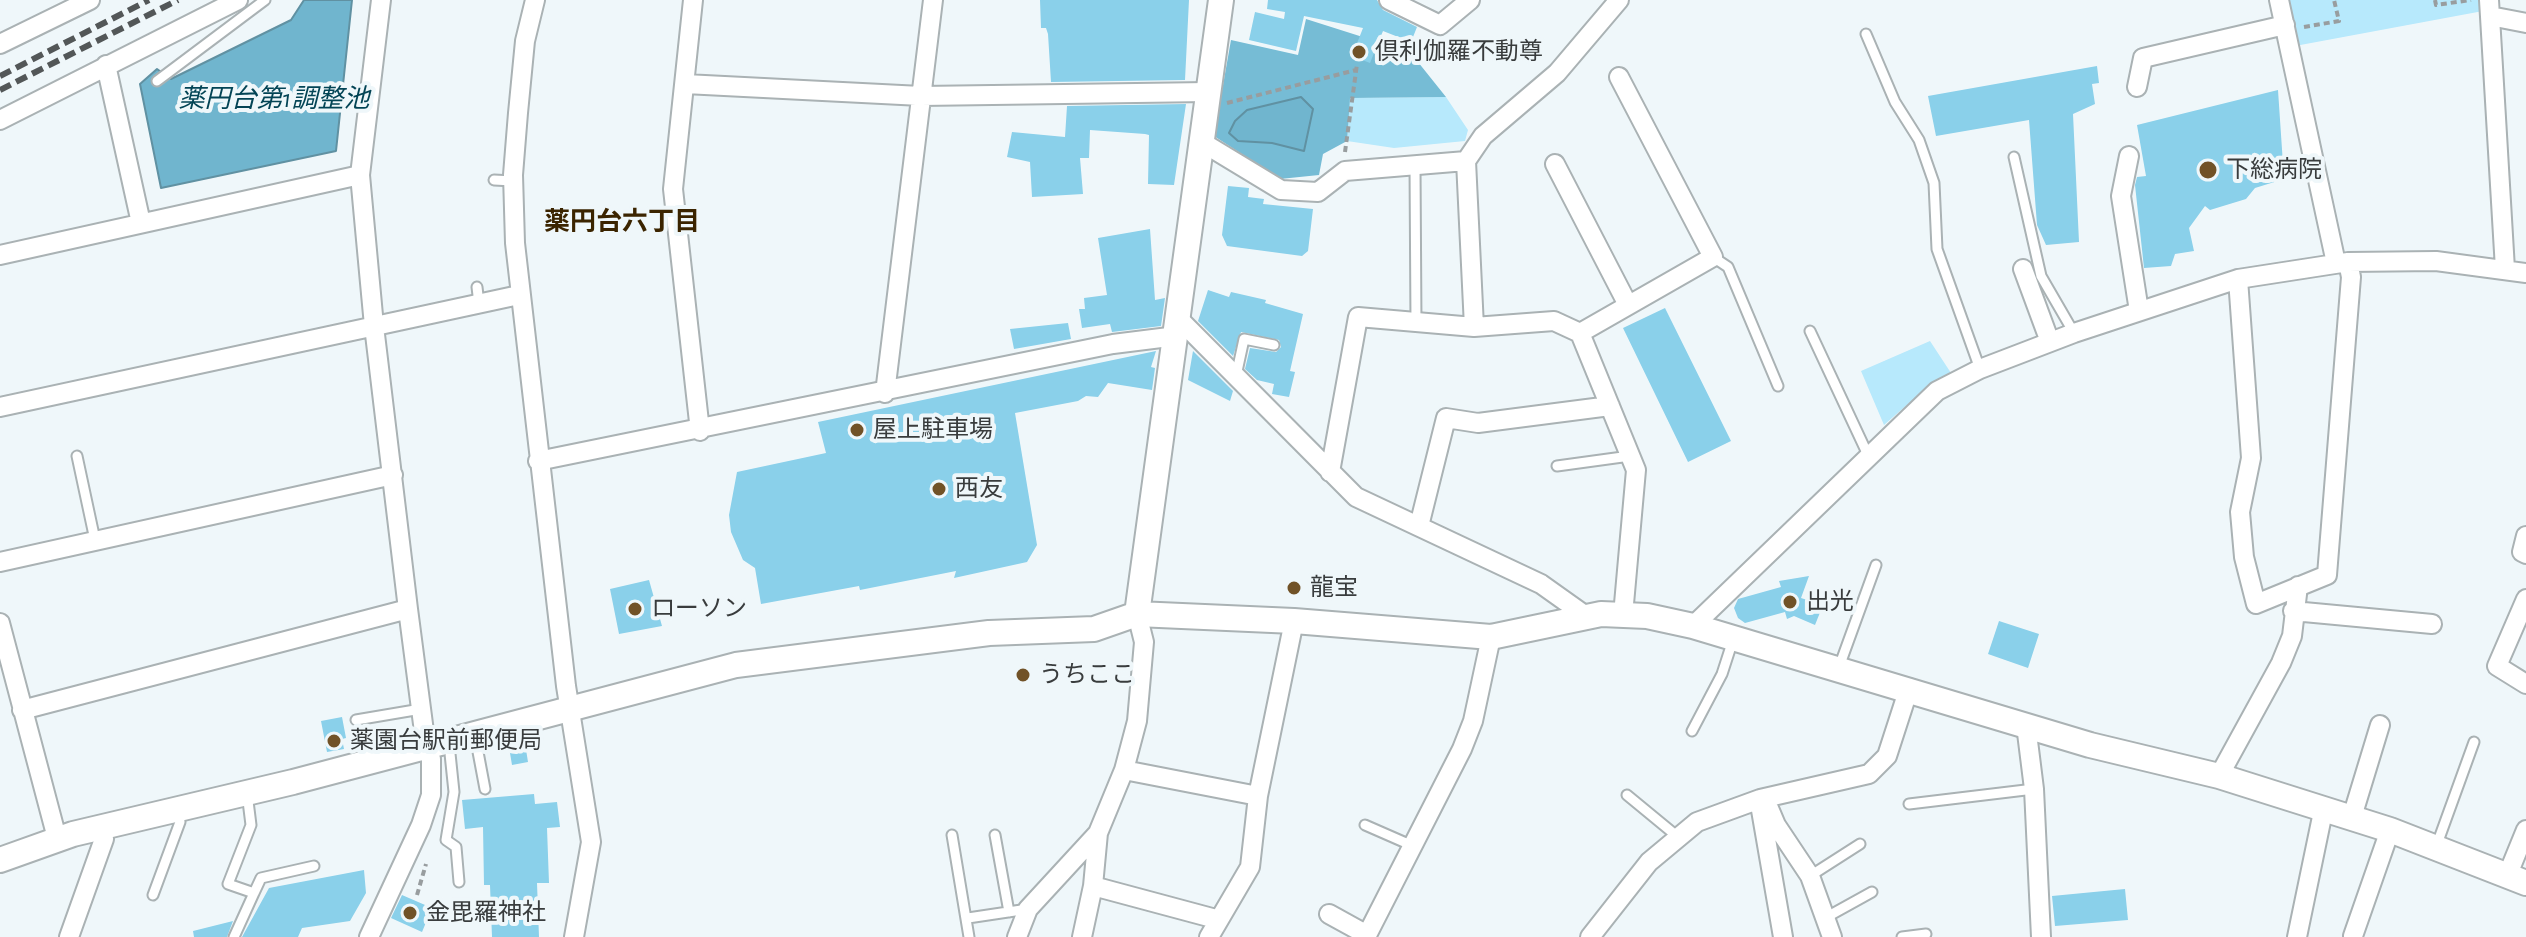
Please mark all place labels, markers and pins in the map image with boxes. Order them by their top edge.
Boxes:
place label: 倶利伽羅不動尊 [1375,38,1543,66]
marker: 倶利伽羅不動尊 [1350,43,1368,61]
place label: 下総病院 [2226,156,2322,184]
marker: 下総病院 [2197,159,2219,181]
place label: 屋上駐車場 [873,416,993,444]
marker: 屋上駐車場 [848,421,866,439]
place label: 西友 [955,475,1003,503]
marker: 西友 [930,480,948,498]
place label: 龍宝 [1310,574,1358,602]
marker: 龍宝 [1285,579,1303,597]
place label: 出光 [1806,588,1854,616]
marker: 出光 [1781,593,1799,611]
place label: ローソン [651,595,747,623]
marker: ローソン [626,600,644,618]
place label: うちここ [1039,661,1135,689]
marker: うちここ [1014,666,1032,684]
place label: 薬園台駅前郵便局 [350,727,542,755]
marker: 薬園台駅前郵便局 [325,732,343,750]
place label: 金毘羅神社 [426,899,546,927]
marker: 金毘羅神社 [401,904,419,922]

